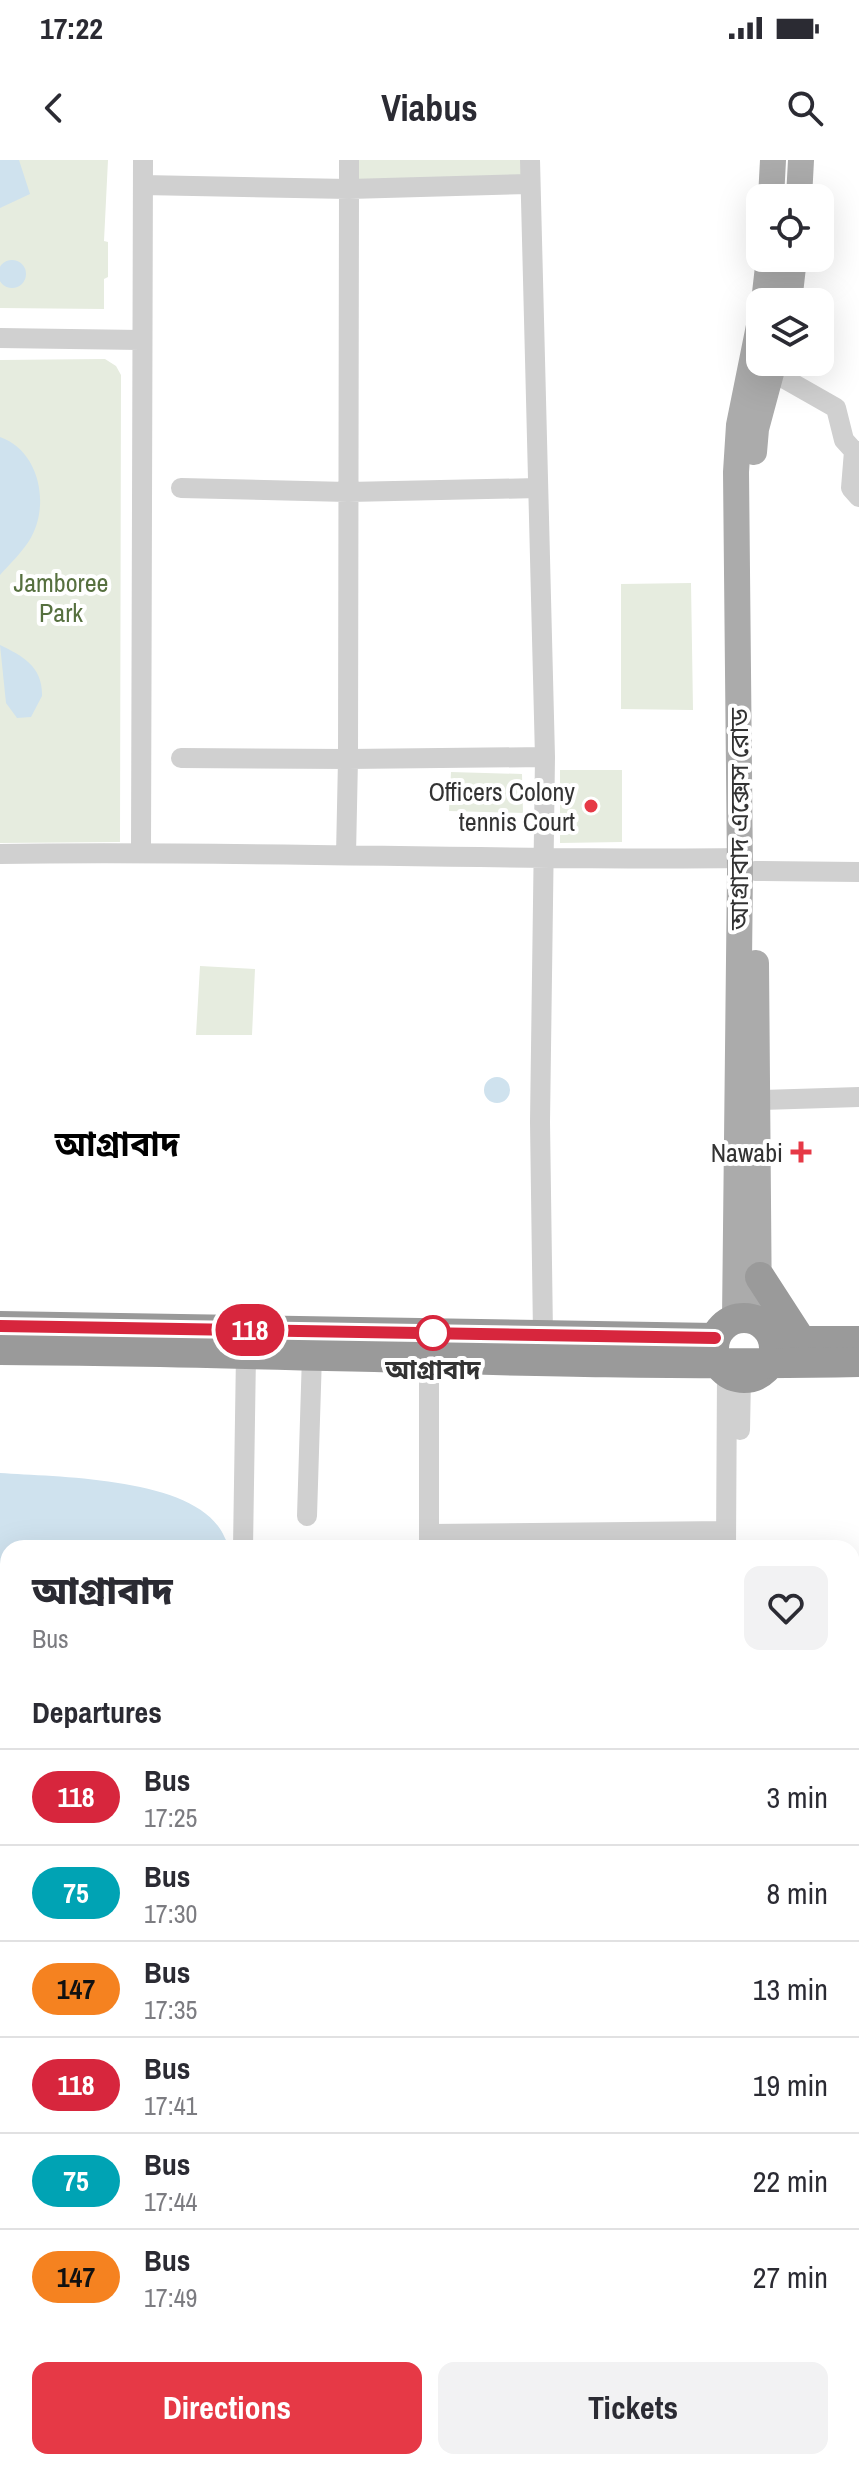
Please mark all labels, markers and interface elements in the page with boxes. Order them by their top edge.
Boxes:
text: 17:22 [40,8,103,48]
text: Viabus [381,84,478,132]
icon: back [32,86,76,130]
icon: search [783,86,827,130]
map controls [746,184,834,376]
button: locate [746,184,834,272]
button: layers [746,288,834,376]
park label: Jamboree Park [14,565,108,630]
street label: আগ্রাবাদ এক্সেস রোড [721,708,756,931]
place label: Officers Colony tennis Court [428,774,575,839]
marker: Officers Colony tennis Court [582,797,600,815]
district label: আগ্রাবাদ [54,1121,180,1167]
place label: Nawabi [711,1135,783,1170]
marker: Nawabi [790,1141,812,1163]
line badge: 118 [204,1304,296,1356]
text: 118 [231,1311,269,1349]
marker: আগ্রাবাদ [416,1316,450,1350]
place label: আগ্রাবাদ [384,1352,482,1387]
text: আগ্রাবাদ [32,1565,173,1616]
button: heart [744,1566,828,1650]
text: Bus [32,1621,69,1656]
text: Departures [32,1692,162,1732]
text: Bus [144,1760,190,1800]
text: 3 min [766,1777,828,1817]
text: 118 [57,1778,95,1816]
text: 17:25 [144,1800,197,1835]
text: Bus [144,1856,190,1896]
text: 8 min [766,1873,828,1913]
text: 75 [63,1874,89,1912]
text: 17:30 [144,1896,197,1931]
text: Bus [144,1952,190,1992]
text: 13 min [753,1969,828,2009]
text: 147 [57,1970,95,2008]
text: 17:35 [144,1992,197,2027]
text: Bus [144,2048,190,2088]
text: 19 min [753,2065,828,2105]
text: 118 [57,2066,95,2104]
text: 17:41 [144,2088,197,2123]
text: Bus [144,2144,190,2184]
text: 22 min [753,2161,828,2201]
text: 75 [63,2162,89,2200]
text: 17:44 [144,2184,197,2219]
text: Bus [144,2240,190,2280]
text: 27 min [753,2257,828,2297]
text: 147 [57,2258,95,2296]
text: 17:49 [144,2280,197,2315]
button: Directions [32,2362,422,2454]
button: Tickets [438,2362,828,2454]

